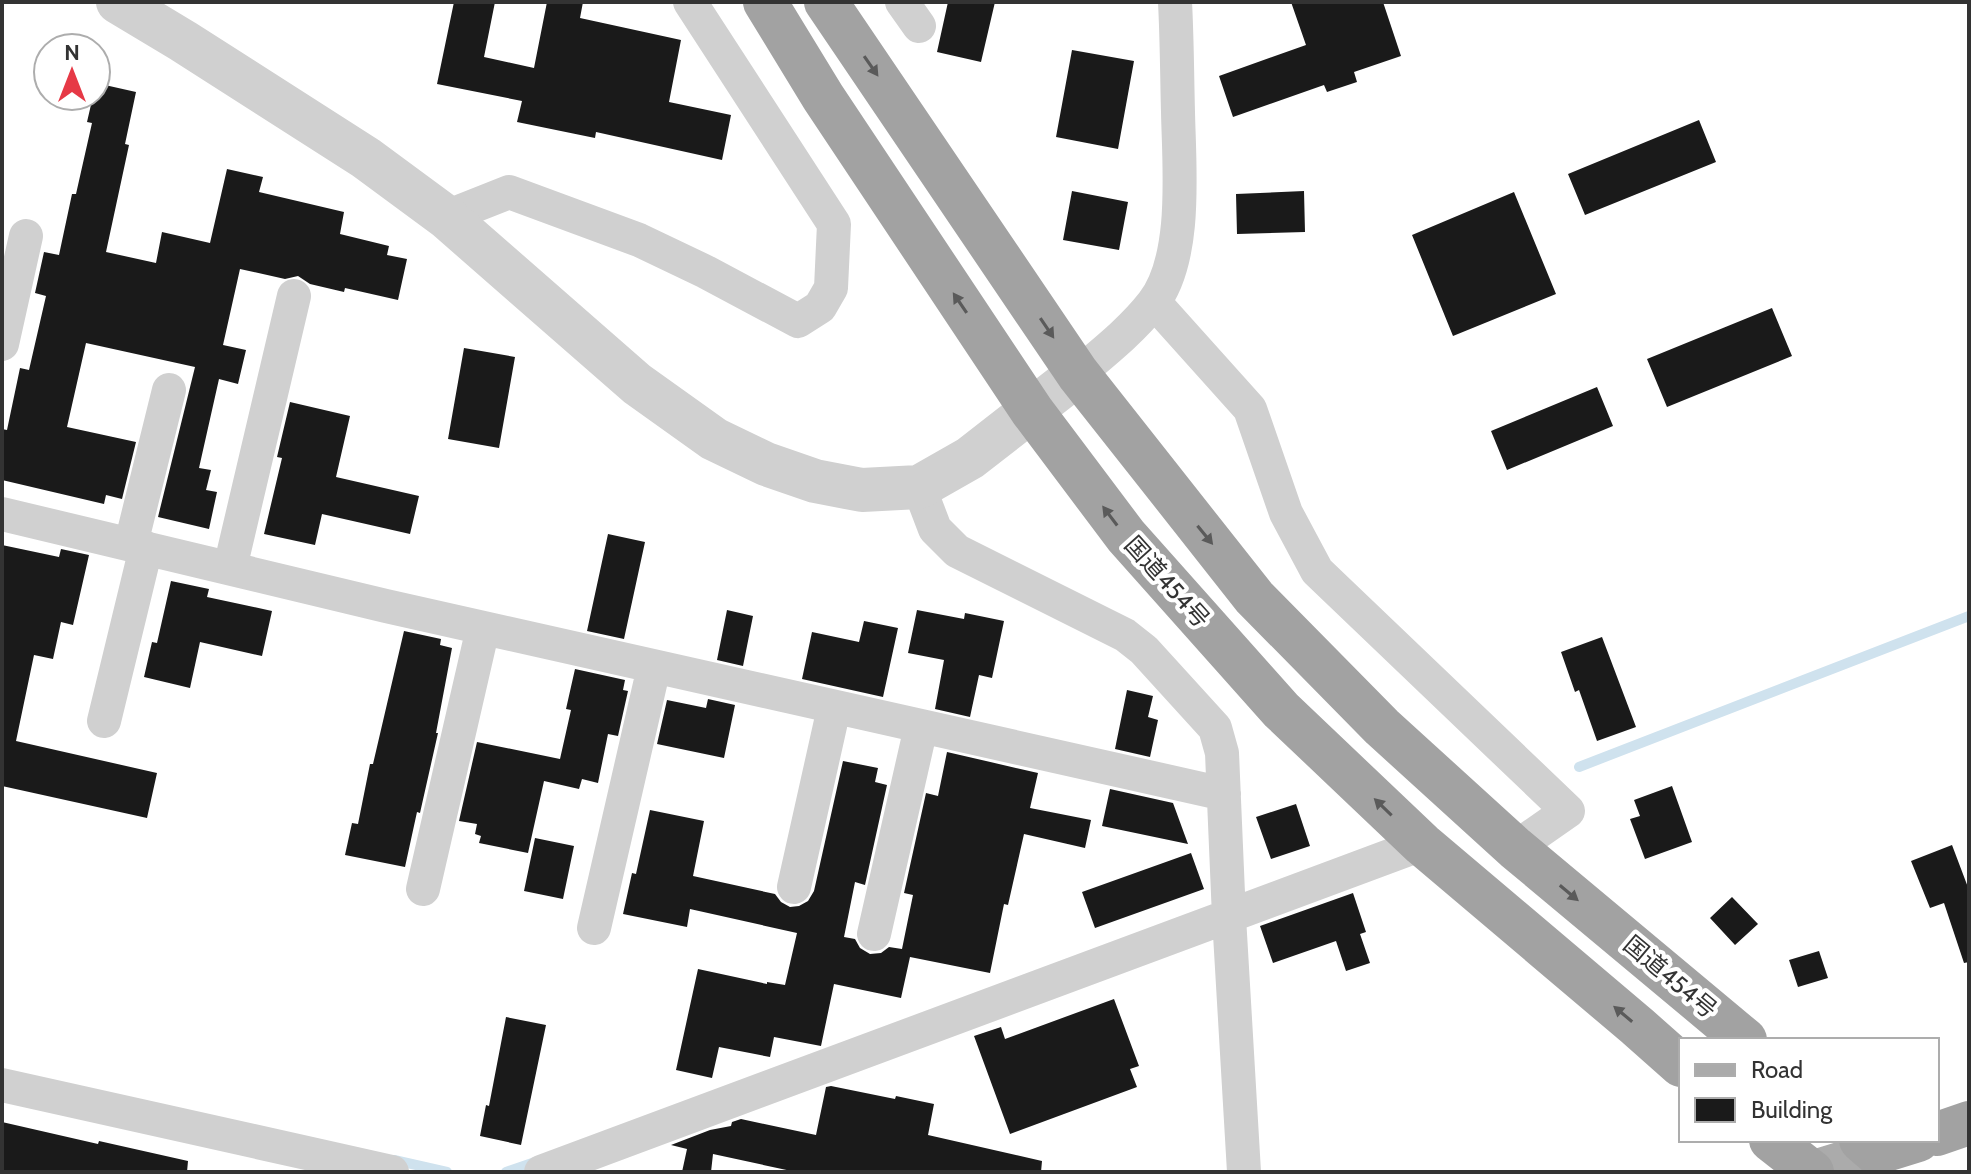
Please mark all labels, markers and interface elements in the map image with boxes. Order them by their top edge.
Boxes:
north arrow [32,32,112,112]
text: N [64,39,80,66]
one-way arrow [863,56,878,77]
one-way arrow [953,293,968,314]
one-way arrow [1039,318,1054,339]
one-way arrow [1103,505,1119,526]
one-way arrow [1196,525,1212,545]
street label: 国道454号 [1119,530,1216,633]
one-way arrow [1374,799,1393,817]
one-way arrow [1559,884,1579,901]
street label: 国道454号 [1618,929,1723,1024]
one-way arrow [1613,1006,1633,1023]
legend [1679,1038,1939,1142]
text: Road [1751,1055,1803,1084]
text: Building [1751,1095,1833,1124]

